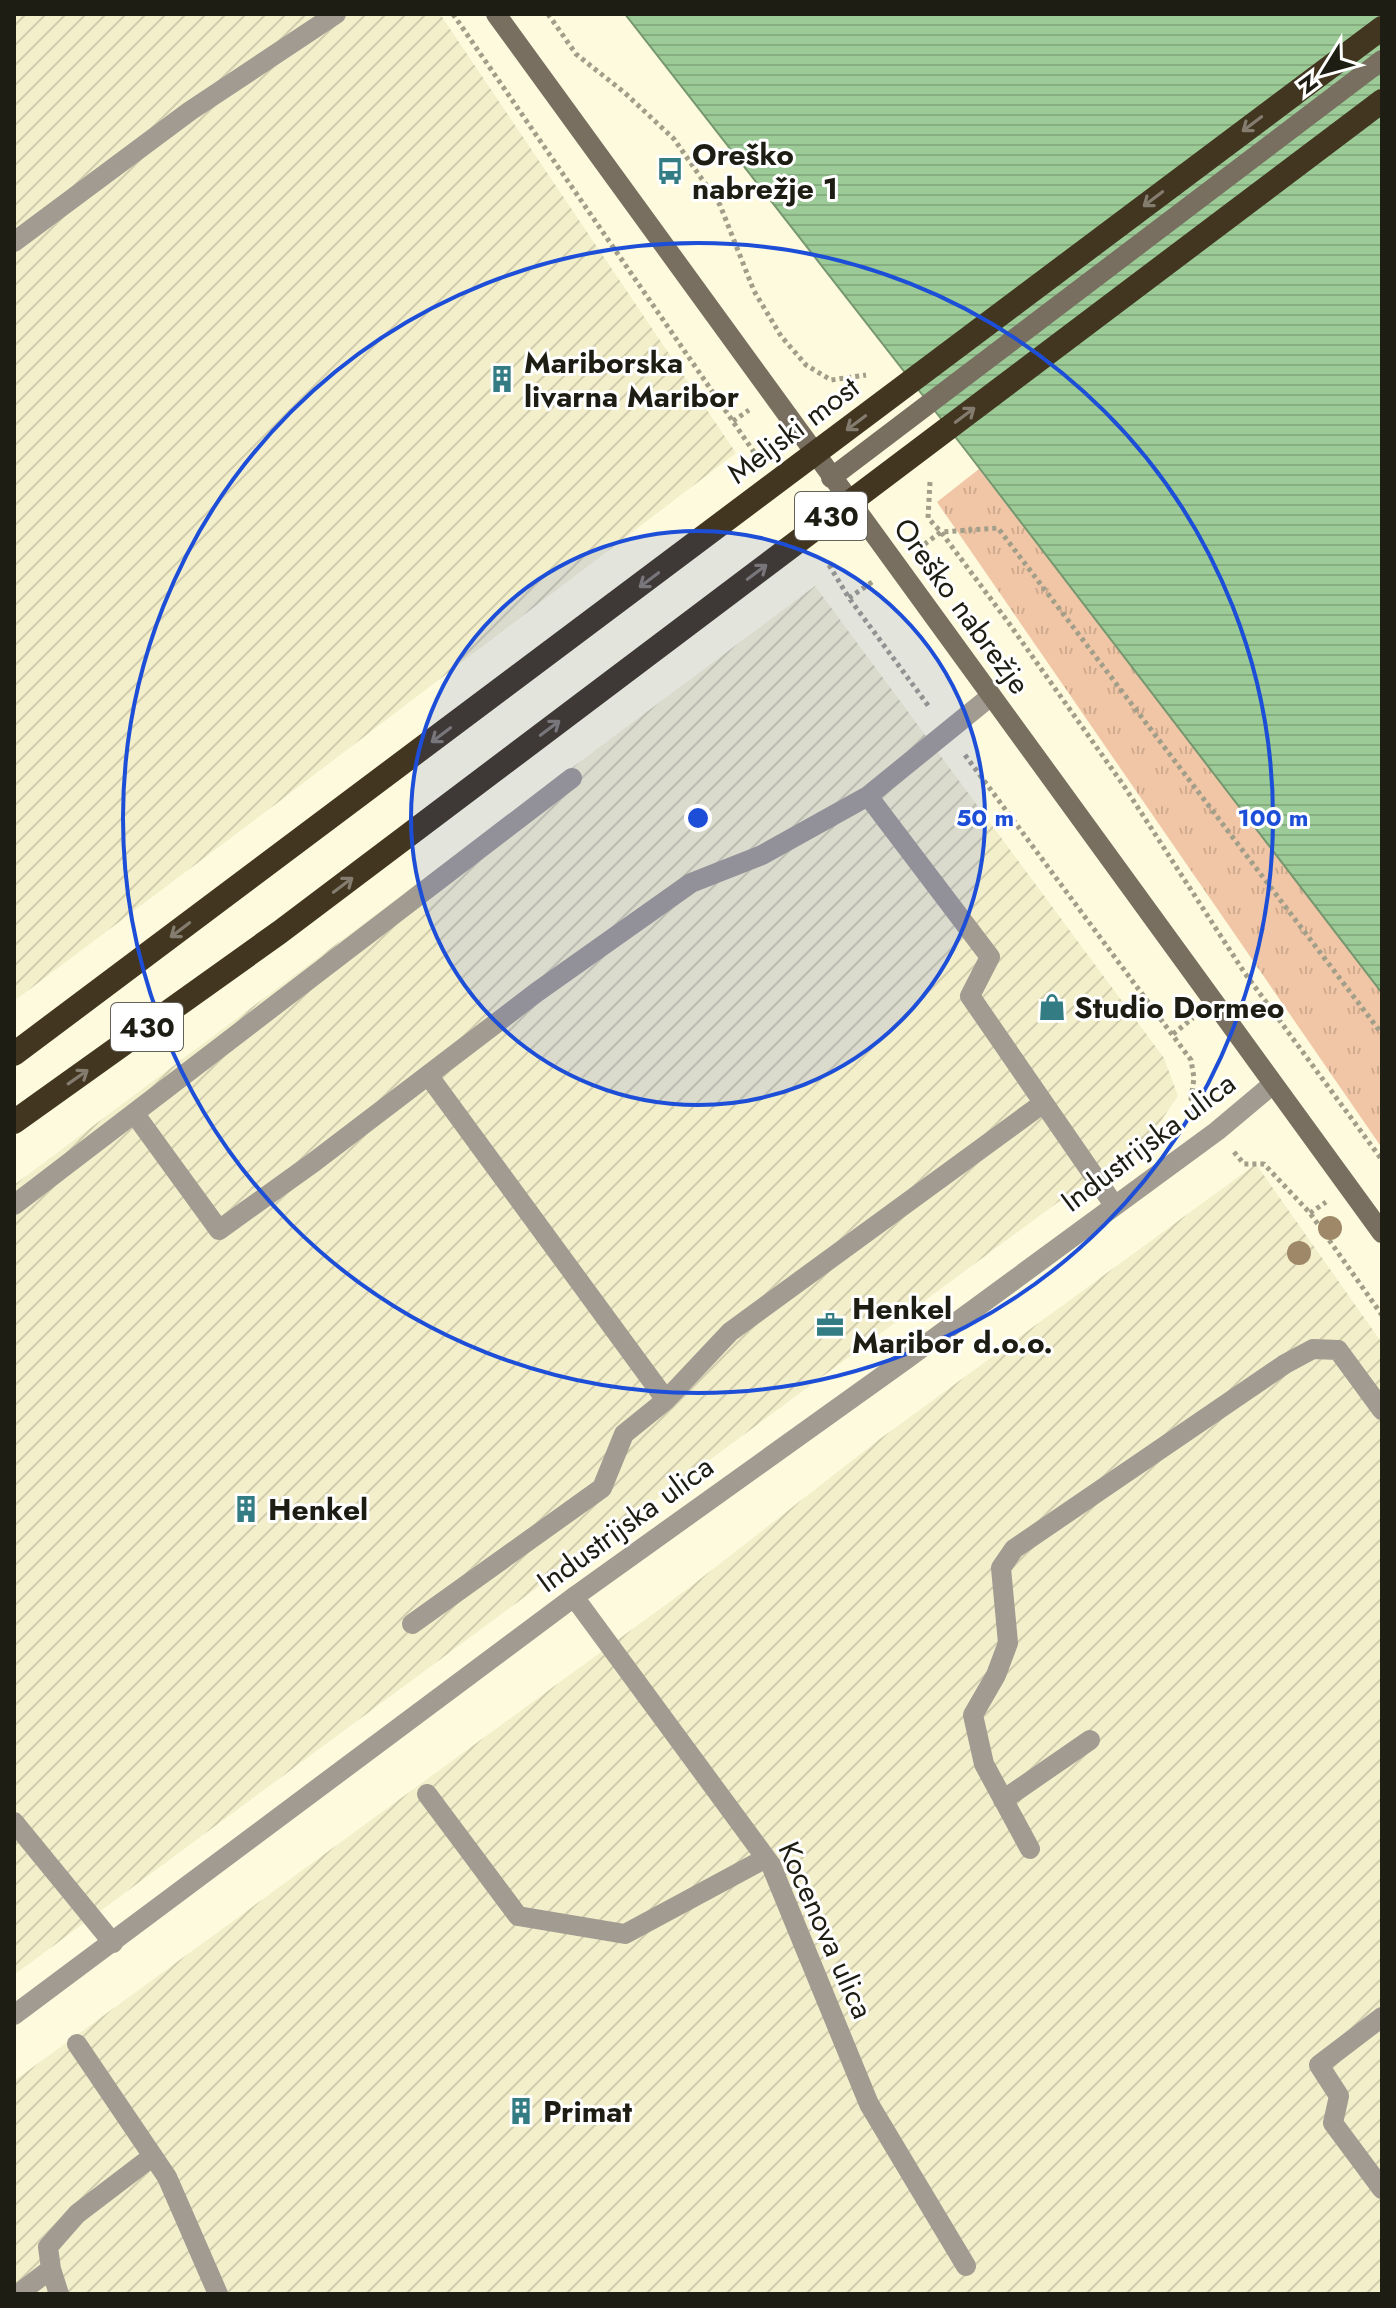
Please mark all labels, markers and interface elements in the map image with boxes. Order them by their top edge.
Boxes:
north arrow [1284,32,1364,112]
text: N [1290,67,1326,101]
one-way arrow [1242,116,1263,133]
place label: Oreško nabrežje 1 [692,133,838,210]
bus stop icon: Oreško nabrežje 1 [655,156,685,186]
one-way arrow [1143,190,1164,207]
place label: Mariborska livarna Maribor [524,341,740,418]
building icon: Mariborska livarna Maribor [487,364,517,394]
street label: Meljski most [718,366,869,494]
one-way arrow [954,407,975,424]
one-way arrow [846,415,868,431]
road number: 430 [795,492,867,540]
street label: Oreško nabrežje [883,509,1041,703]
one-way arrow [746,563,767,580]
one-way arrow [639,571,660,588]
one-way arrow [539,720,560,737]
one-way arrow [431,727,452,744]
text: 50 m [956,800,1014,835]
text: 100 m [1238,800,1308,835]
centre of rings [684,804,712,832]
one-way arrow [331,877,353,894]
one-way arrow [170,922,192,939]
place label: Studio Dormeo [1074,986,1285,1029]
shop icon: Studio Dormeo [1037,992,1067,1022]
road number: 430 [111,1003,183,1051]
street label: Industrijska ulica [1052,1062,1244,1222]
one-way arrow [66,1069,88,1085]
place label: Henkel Maribor d.o.o. [852,1287,1053,1364]
office icon: Henkel Maribor d.o.o. [815,1310,845,1340]
street label: Industrijska ulica [528,1445,722,1603]
place label: Henkel [268,1488,368,1531]
building icon: Henkel [231,1494,261,1524]
street label: Kocenova ulica [768,1835,884,2025]
place label: Primat [543,2090,632,2133]
building icon: Primat [506,2096,536,2126]

